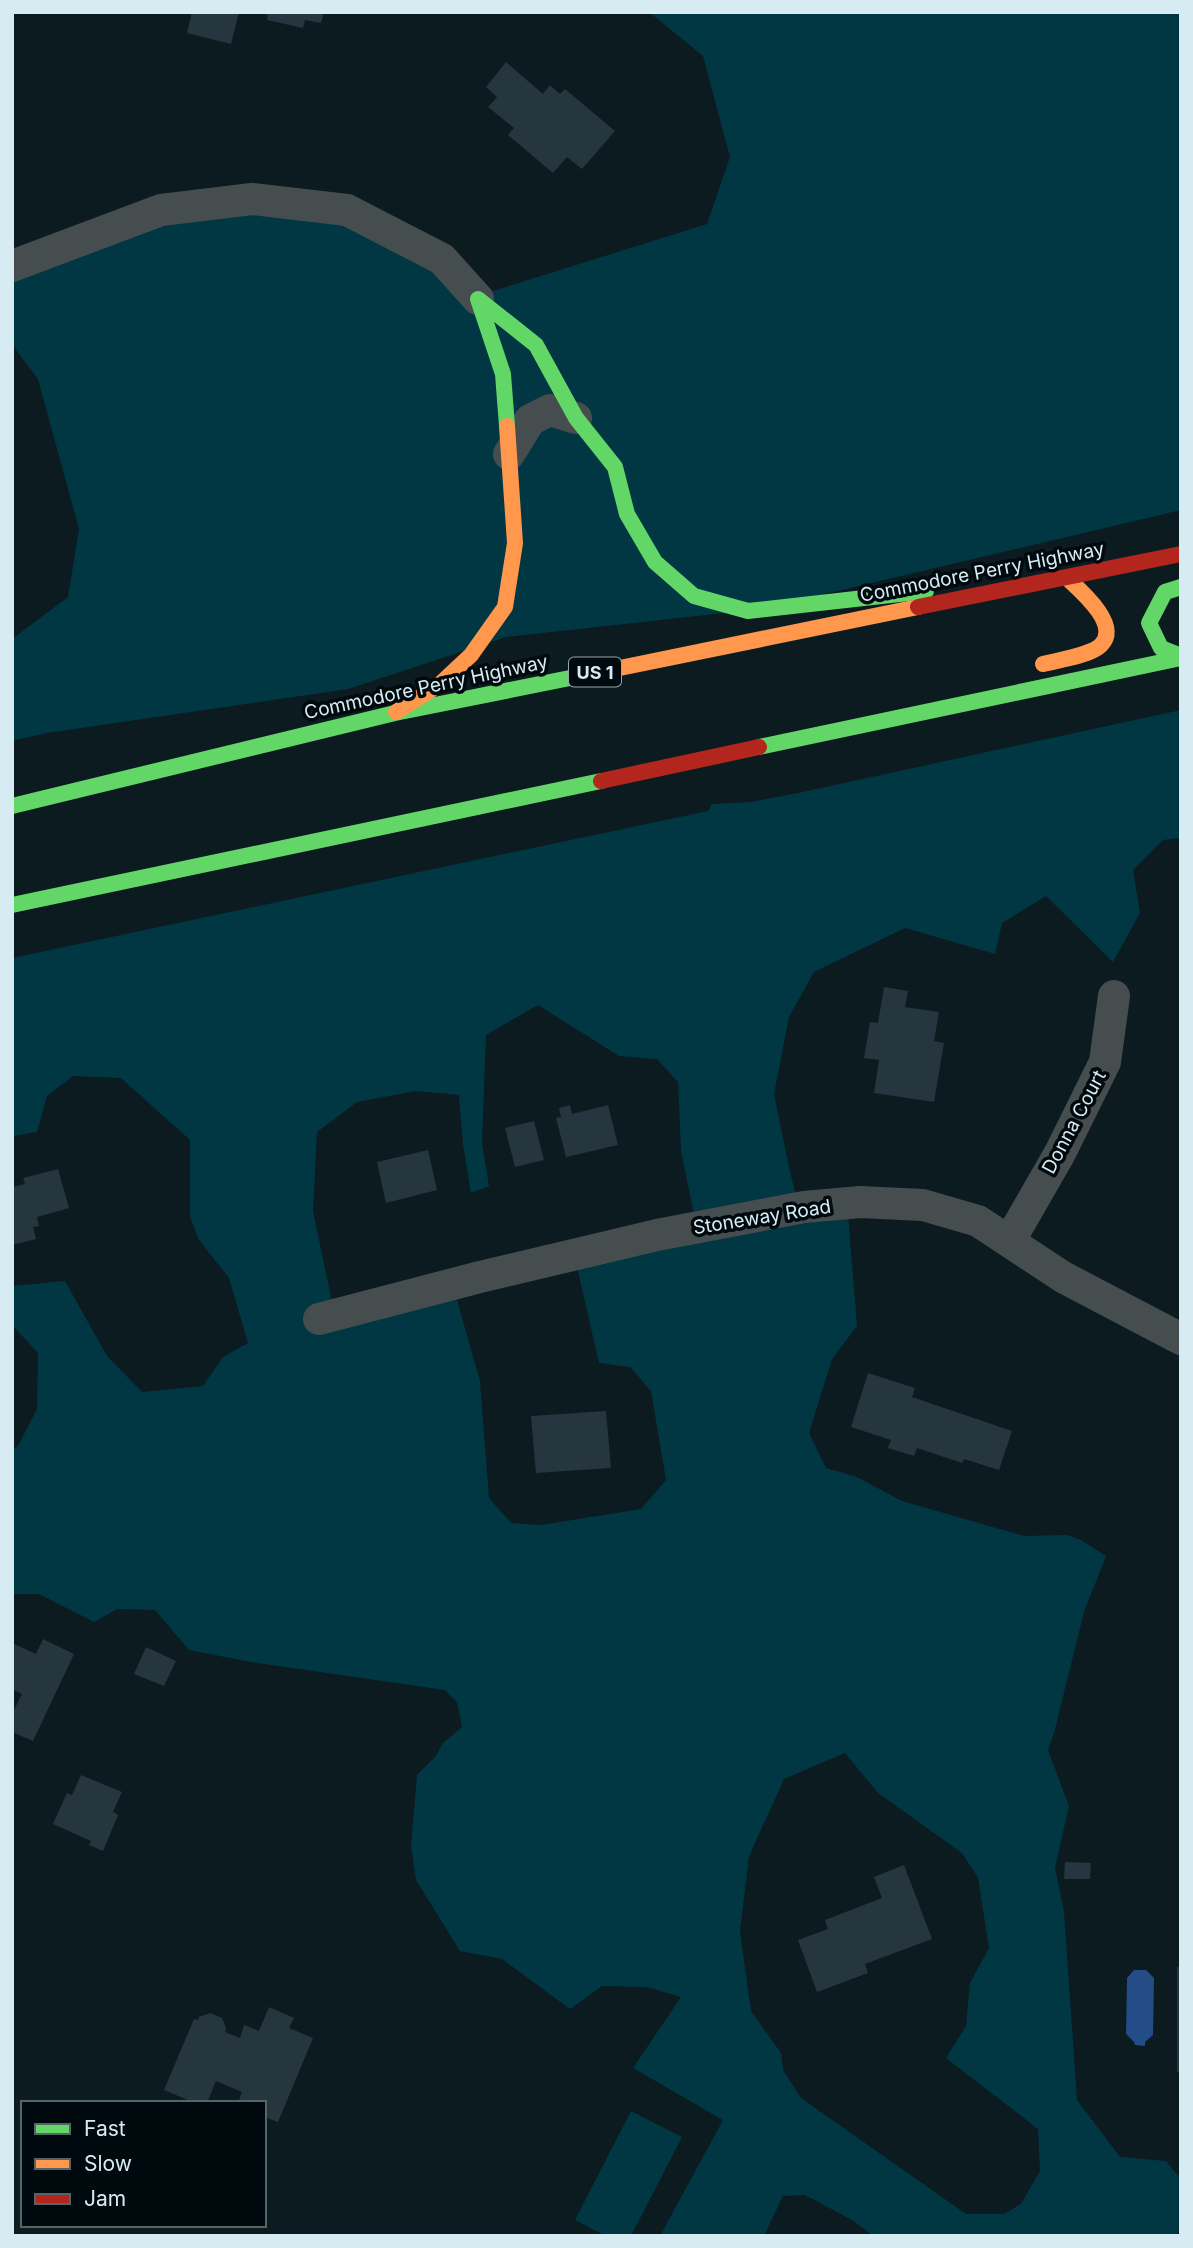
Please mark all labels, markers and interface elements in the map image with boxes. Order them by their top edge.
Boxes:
street label: Commodore Perry Highway [858,537,1106,607]
street label: Commodore Perry Highway [302,650,550,724]
road number: US 1 [569,658,621,686]
street label: Donna Court [1037,1066,1111,1178]
street label: Stoneway Road [691,1195,833,1239]
legend [21,2101,266,2227]
text: Fast [84,2116,126,2141]
text: Slow [84,2151,132,2176]
text: Jam [84,2186,126,2211]

